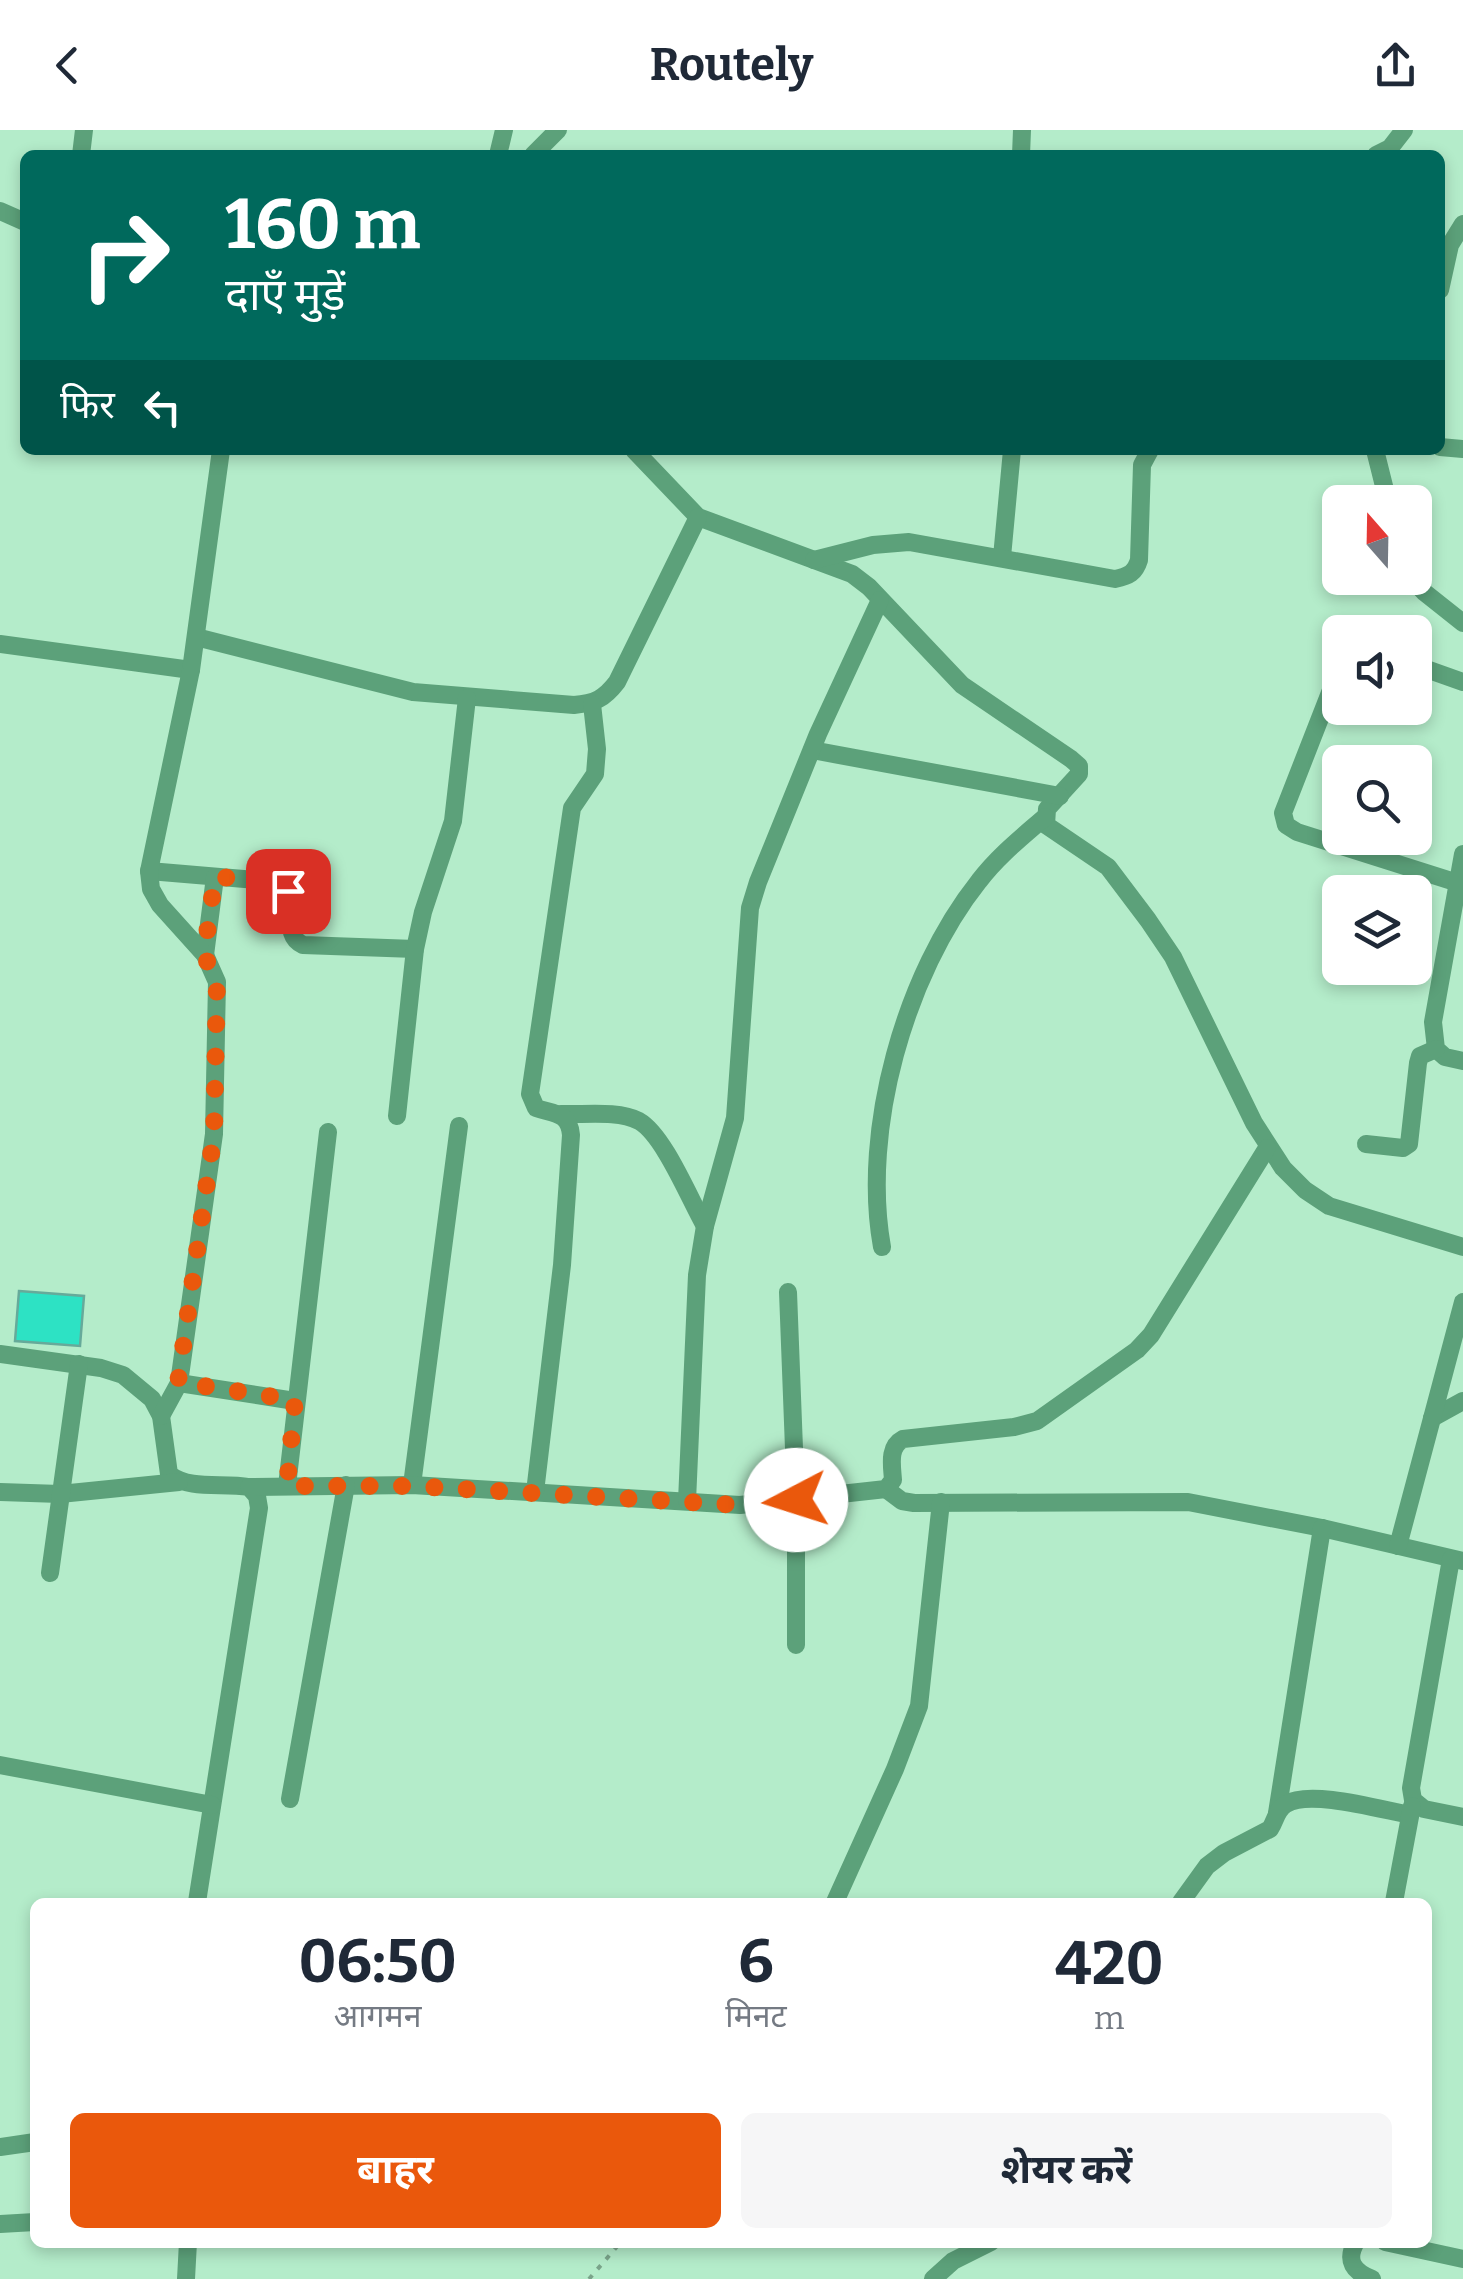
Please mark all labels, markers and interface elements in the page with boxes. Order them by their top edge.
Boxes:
icon: back [40,38,95,93]
text: Routely [650,38,813,92]
icon: share [1368,38,1423,93]
text: 160 m [225,183,420,267]
icon: right [60,190,190,320]
text: दाएँ मुड़ें [225,268,345,322]
icon: left [135,380,190,435]
text: फिर [60,382,115,428]
north arrow [1322,485,1432,595]
map controls [1322,485,1432,985]
button: sound [1322,615,1432,725]
button: search [1322,745,1432,855]
pin [246,849,331,934]
icon: arrive [261,864,316,919]
button: layers [1322,875,1432,985]
position arrow [744,1448,848,1552]
text: 06:50 [298,1926,457,1998]
text: 6 [738,1926,774,1998]
text: 420 [1055,1928,1164,2000]
text: आगमन [334,1997,421,2035]
text: मिनट [725,1997,787,2035]
text: m [1094,1999,1125,2037]
button: बाहर [70,2113,721,2228]
button: शेयर करें [741,2113,1392,2228]

